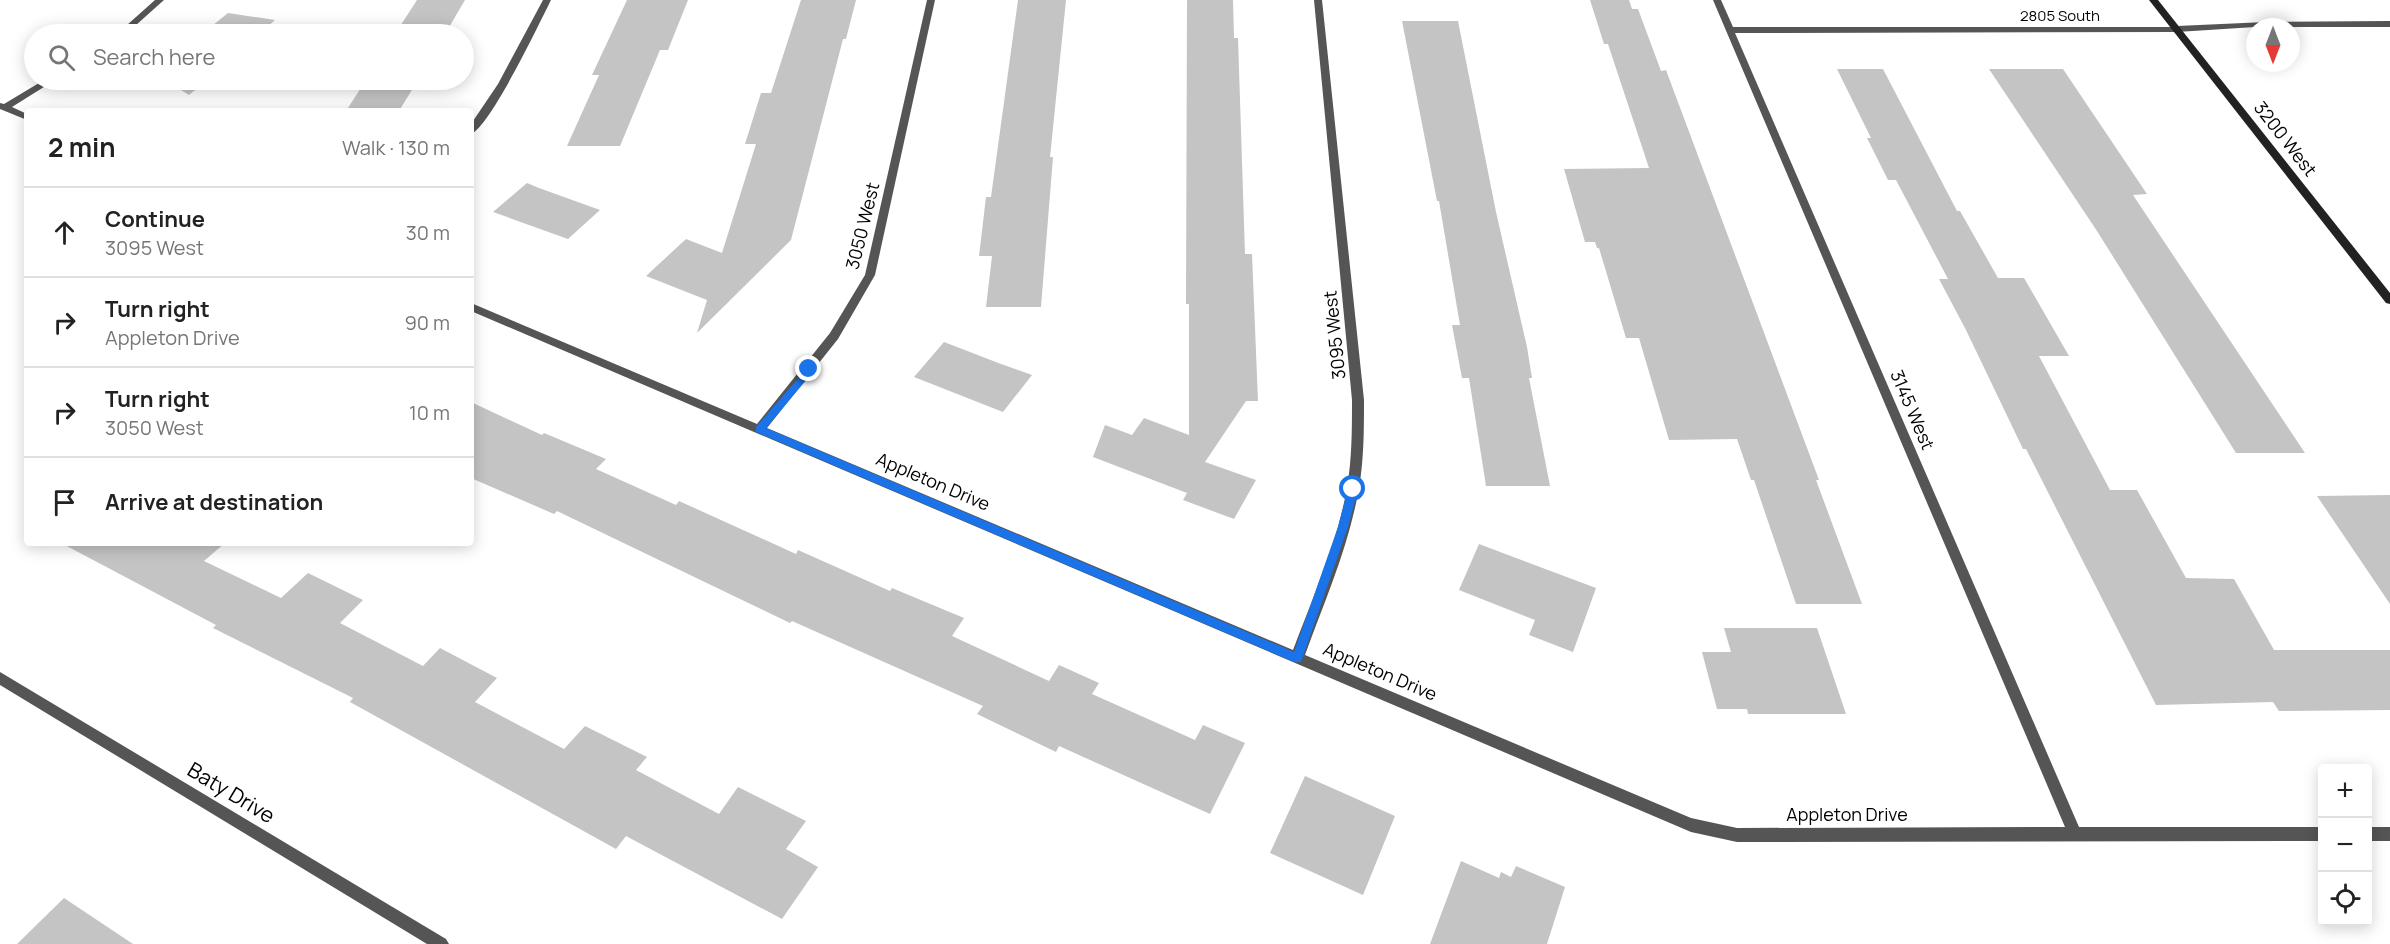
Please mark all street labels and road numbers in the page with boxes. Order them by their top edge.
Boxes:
street label: 2805 South [2020,5,2100,26]
street label: 3200 West [2249,96,2323,181]
street label: 3050 West [840,180,884,272]
street label: 3095 West [1317,290,1351,381]
street label: 3145 West [1885,366,1940,453]
street label: Appleton Drive [873,446,994,516]
street label: Appleton Drive [1320,636,1441,706]
street label: Baty Drive [183,755,280,829]
street label: Appleton Drive [1786,802,1908,826]

